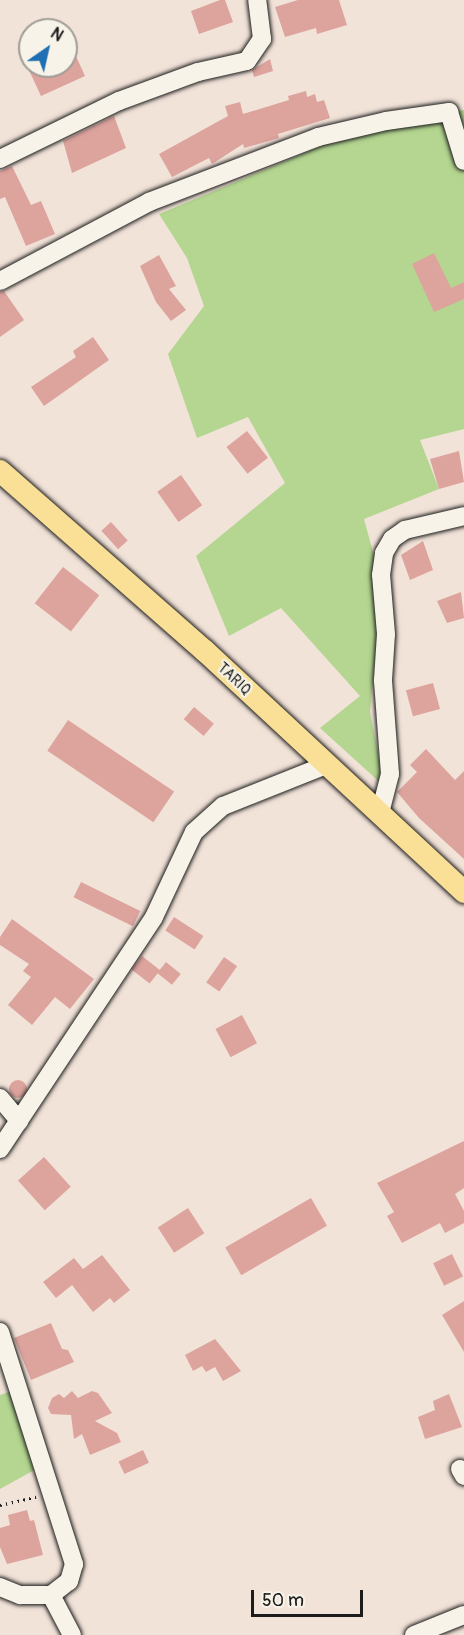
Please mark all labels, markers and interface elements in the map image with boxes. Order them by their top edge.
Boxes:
north arrow [18,18,78,78]
text: N [47,23,67,46]
street label: TARIQ [213,659,255,699]
scale bar [254,1578,366,1616]
text: 50 m [262,1589,304,1612]

